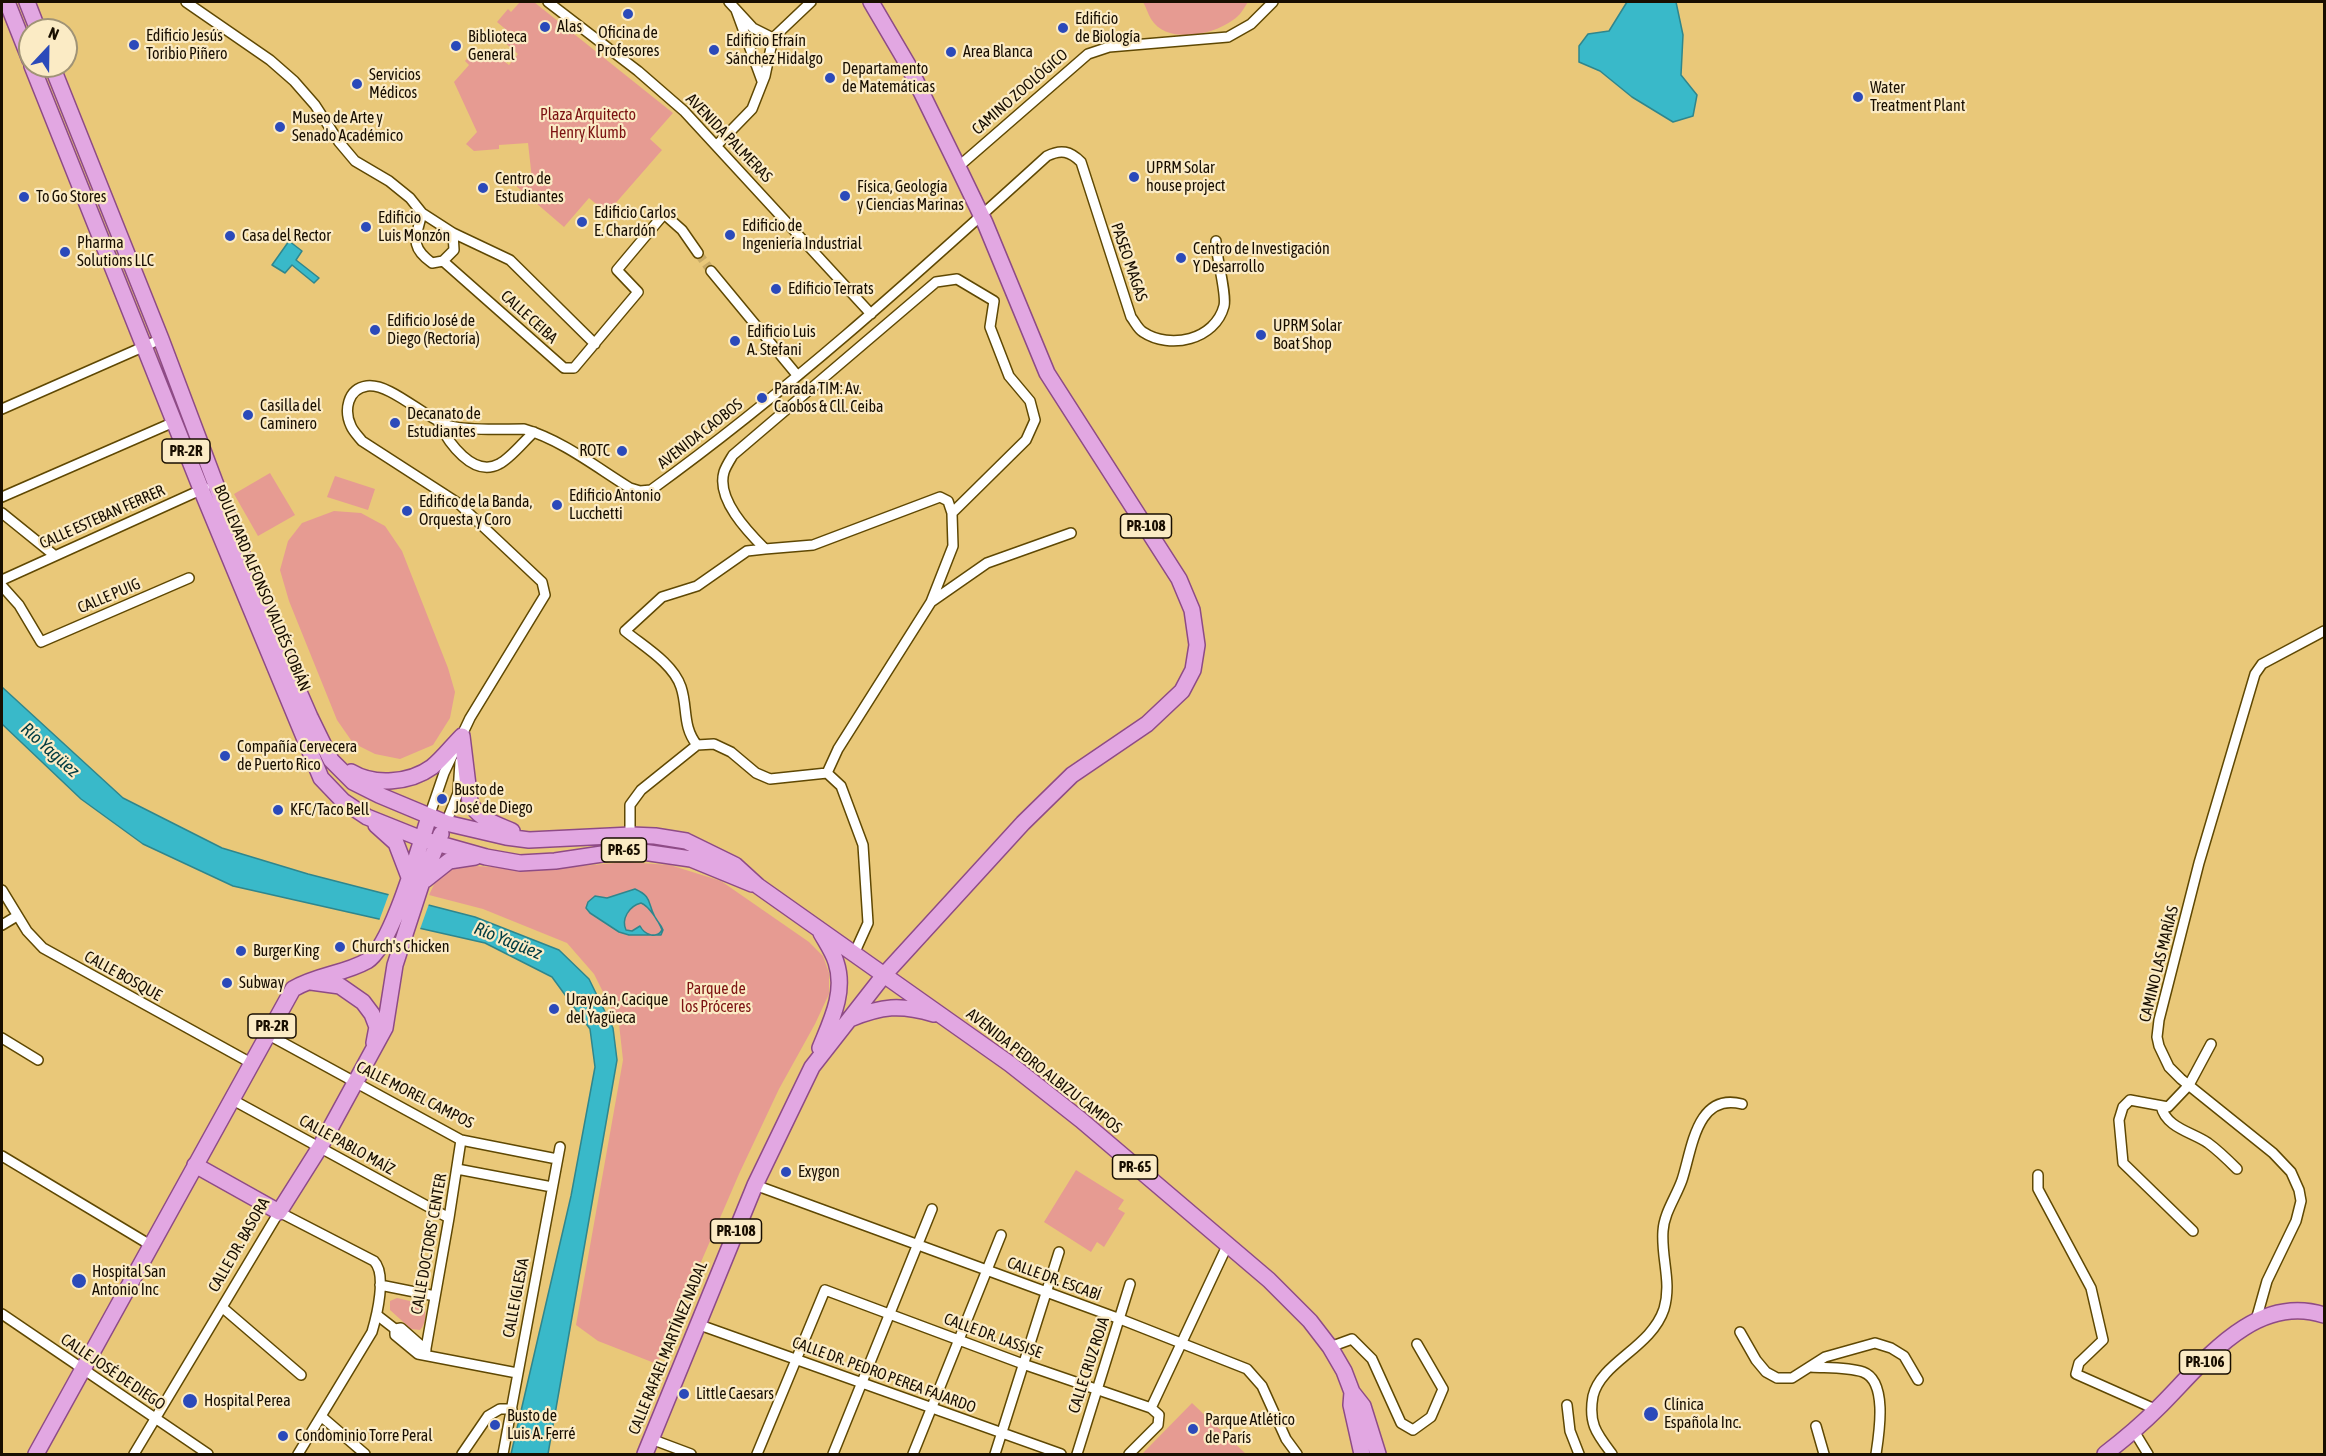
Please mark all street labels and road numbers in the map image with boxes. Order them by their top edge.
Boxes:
street label: CAMINO ZOOLÓGICO [968,45,1072,139]
street label: AVENIDA PALMERAS [682,90,776,186]
street label: PASEO MAGAS [1107,220,1151,304]
street label: CALLE CEIBA [497,286,561,348]
street label: AVENIDA CAOBOS [654,395,746,473]
road number: PR-2R [162,439,210,463]
street label: CALLE ESTEBAN FERRER [36,481,168,553]
street label: BOULEVARD ALFONSO VALDÉS COBIÁN [210,482,314,694]
road number: PR-108 [1120,514,1172,538]
street label: CALLE PUIG [75,574,143,618]
road number: PR-65 [602,838,646,862]
street label: CAMINO LAS MARÍAS [2135,904,2183,1024]
street label: CALLE BOSQUE [81,947,165,1005]
street label: AVENIDA PEDRO ALBIZU CAMPOS [962,1004,1126,1138]
road number: PR-2R [248,1014,296,1038]
street label: CALLE MOREL CAMPOS [353,1057,477,1133]
street label: CALLE PABLO MAÍZ [296,1111,398,1179]
road number: PR-65 [1112,1155,1158,1179]
street label: CALLE DOCTORS' CENTER [407,1172,451,1316]
street label: CALLE DR. BASORA [204,1194,274,1296]
road number: PR-108 [710,1219,762,1243]
street label: CALLE DR. ESCABÍ [1004,1253,1104,1305]
street label: CALLE IGLESIA [499,1257,533,1339]
street label: CALLE RAFAEL MARTÍNEZ NADAL [624,1259,712,1437]
street label: CALLE DR. LASSISE [941,1309,1045,1363]
street label: CALLE CRUZ ROJA [1064,1314,1114,1416]
street label: CALLE JOSÉ DE DIEGO [57,1330,169,1414]
street label: CALLE DR. PEDRO PEREA FAJARDO [789,1333,979,1417]
road number: PR-106 [2180,1350,2230,1374]

